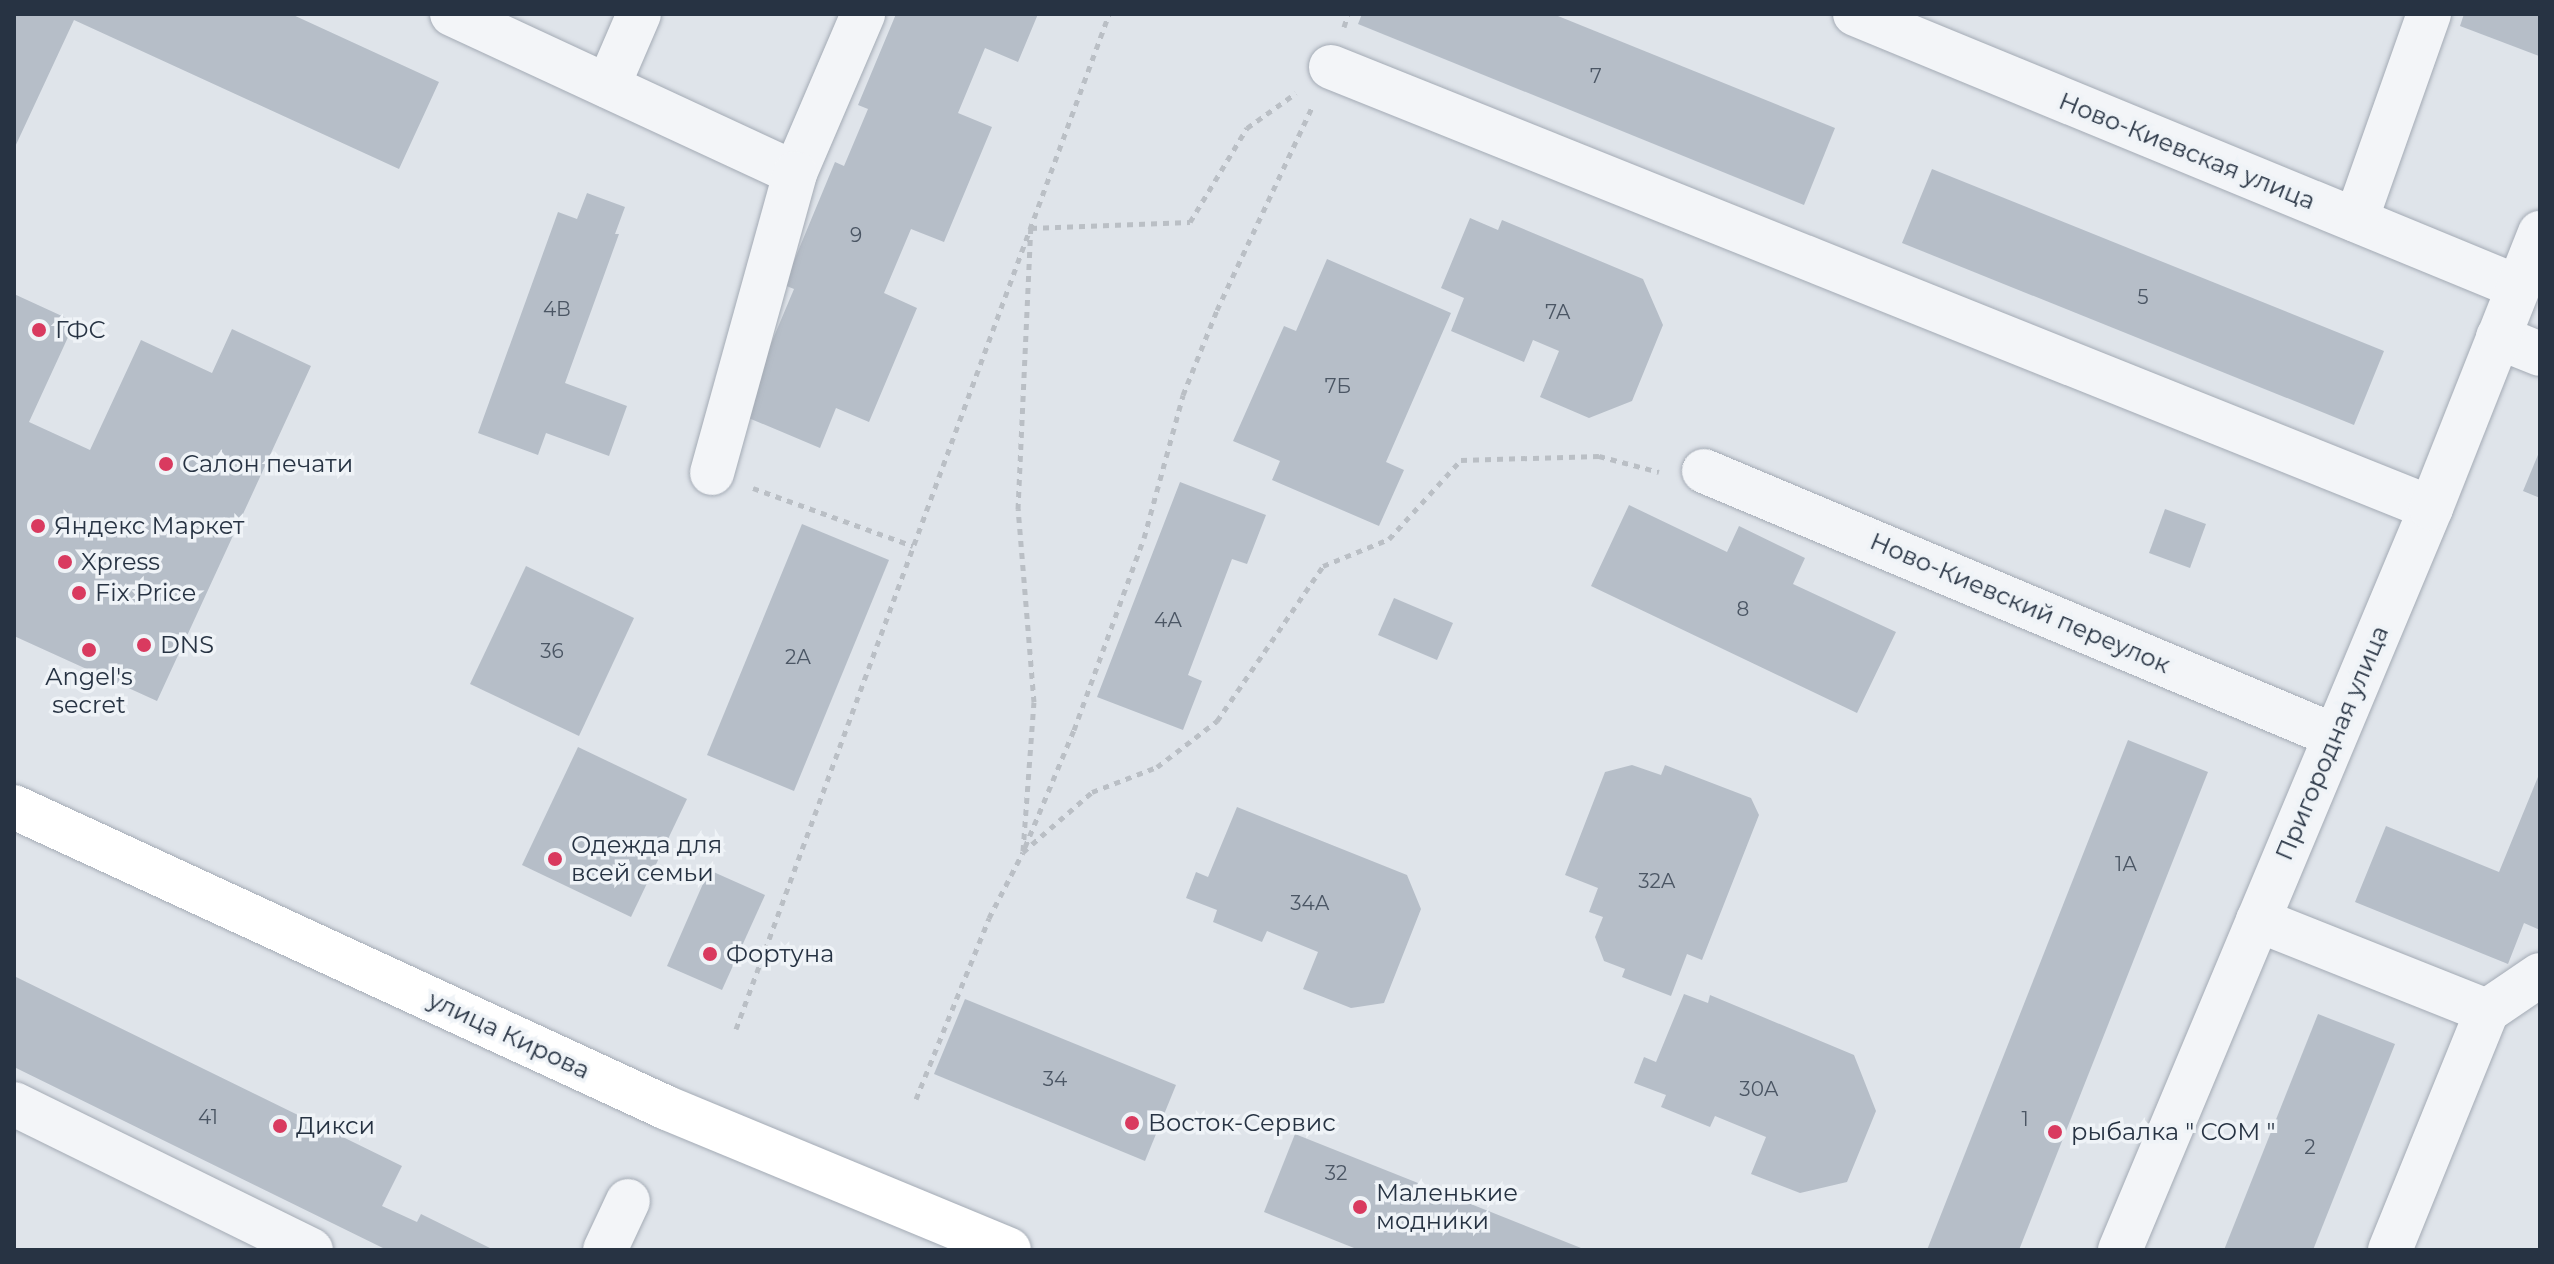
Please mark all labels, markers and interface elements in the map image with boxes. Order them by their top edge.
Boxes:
house number: 7 [1590,64,1602,88]
street label: Ново-Киевская улица [2055,86,2319,216]
house number: 9 [850,223,862,247]
house number: 5 [2137,285,2149,309]
house number: 4В [543,297,571,321]
house number: 7А [1545,300,1571,324]
place label: ГФС [55,316,106,344]
marker: ГФС [30,321,48,339]
house number: 7Б [1325,374,1351,398]
place label: Салон печати [182,450,353,478]
marker: Салон печати [157,455,175,473]
place label: Яндекс Маркет [54,512,244,540]
marker: Яндекс Маркет [29,517,47,535]
street label: Ново-Киевский переулок [1866,527,2174,679]
place label: Xpress [81,548,160,576]
marker: Xpress [56,553,74,571]
place label: Fix Price [95,579,196,607]
marker: Fix Price [70,584,88,602]
house number: 8 [1737,597,1749,621]
house number: 4А [1154,608,1182,632]
street label: Пригородная улица [2269,621,2395,865]
place label: DNS [160,631,214,659]
marker: DNS [135,636,153,654]
house number: 36 [540,639,564,663]
marker: Angel's secret [80,641,98,659]
house number: 2А [785,645,811,669]
place label: Angel's secret [45,663,133,719]
place label: Одежда для всей семьи [571,831,722,887]
marker: Одежда для всей семьи [546,850,564,868]
house number: 1А [2115,852,2137,876]
house number: 32А [1638,869,1676,893]
house number: 34А [1290,891,1330,915]
place label: Фортуна [726,940,834,968]
marker: Фортуна [701,945,719,963]
street label: улица Кирова [424,985,594,1085]
house number: 34 [1043,1067,1067,1091]
house number: 30А [1739,1077,1779,1101]
house number: 41 [198,1105,218,1129]
house number: 1 [2021,1107,2029,1131]
place label: Восток-Сервис [1148,1109,1336,1137]
place label: Дикси [296,1112,375,1140]
marker: Восток-Сервис [1123,1114,1141,1132]
marker: Дикси [271,1117,289,1135]
place label: рыбалка " СОМ " [2071,1118,2276,1146]
marker: рыбалка " СОМ " [2046,1123,2064,1141]
house number: 2 [2304,1135,2316,1159]
house number: 32 [1325,1161,1347,1185]
place label: Маленькие модники [1376,1179,1518,1235]
marker: Маленькие модники [1351,1198,1369,1216]

